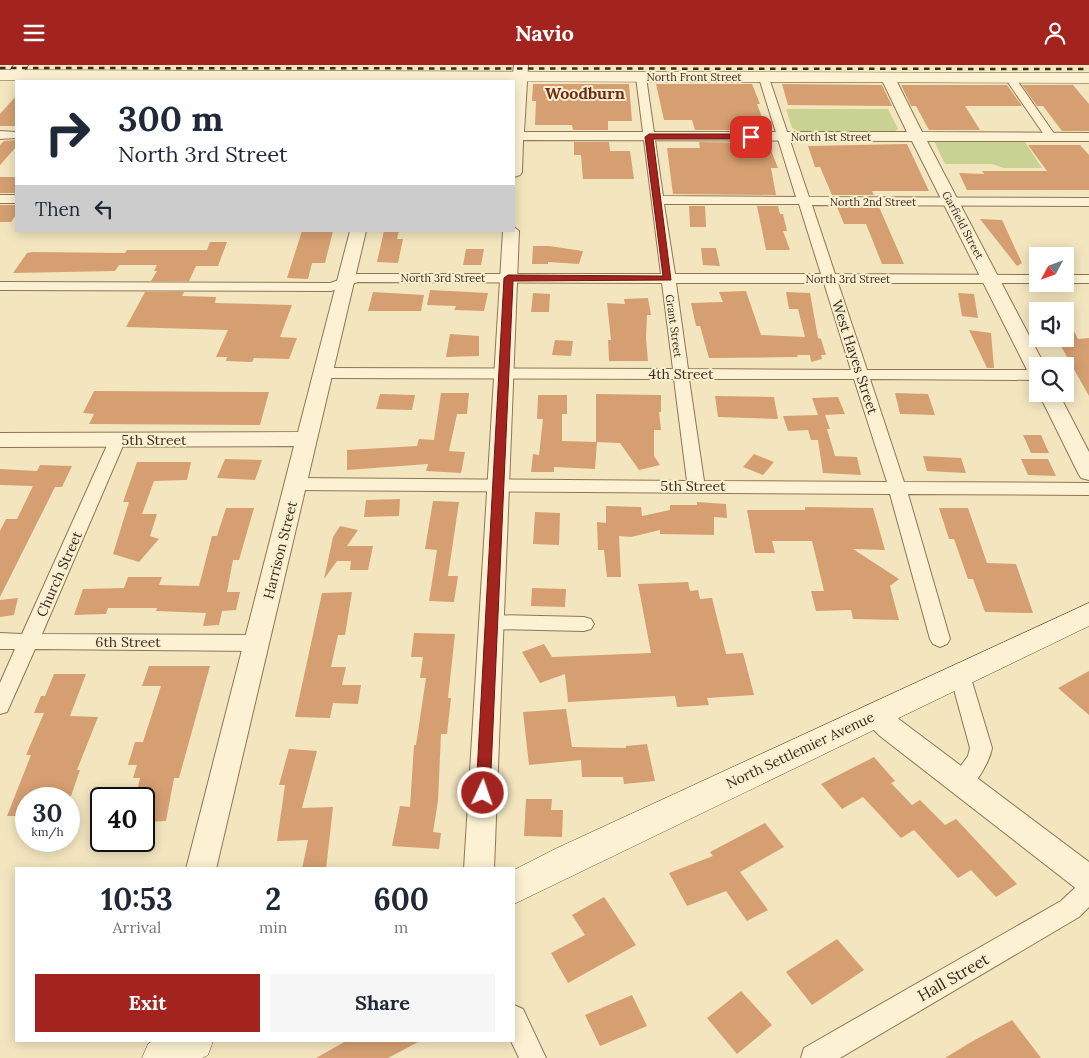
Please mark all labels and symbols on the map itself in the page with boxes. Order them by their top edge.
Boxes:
street label: North Front Street [646,70,742,84]
district label: Woodburn [545,83,625,103]
pin [730,116,772,158]
street label: North 1st Street [791,130,872,144]
street label: Garfield Street [939,188,987,262]
street label: North 2nd Street [830,195,917,209]
north arrow [1029,247,1074,293]
street label: North 3rd Street [401,271,486,285]
street label: North 3rd Street [806,272,891,286]
street label: Grant Street [663,294,685,359]
street label: West Hayes Street [828,298,882,417]
street label: 4th Street [649,365,714,383]
street label: 5th Street [122,431,187,449]
street label: 5th Street [661,477,726,495]
street label: Harrison Street [259,498,301,601]
street label: Church Street [32,528,86,620]
street label: 6th Street [95,633,161,651]
street label: North Settlemier Avenue [723,708,877,792]
position arrow [456,766,508,818]
speed limit sign: 40 [90,787,155,852]
street label: Hall Street [914,948,993,1005]

